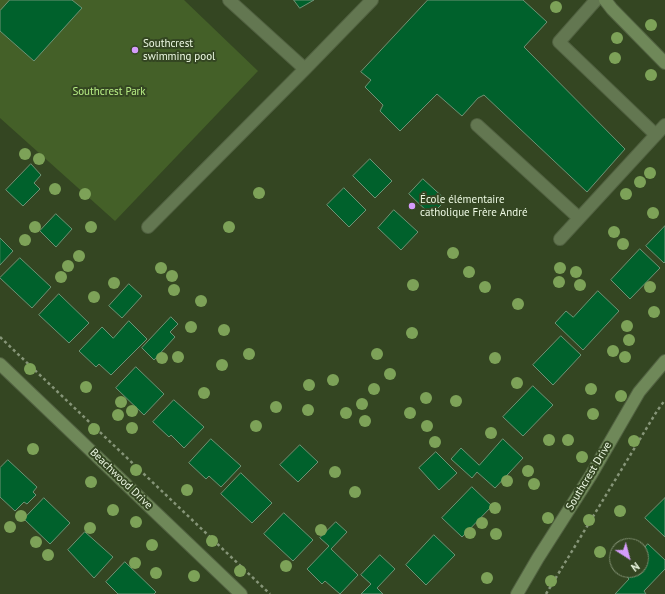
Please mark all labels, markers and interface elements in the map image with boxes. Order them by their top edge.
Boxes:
place label: Southcrest swimming pool [143,37,215,63]
marker: Southcrest swimming pool [130,45,140,55]
park label: Southcrest Park [72,85,146,99]
place label: École élémentaire catholique Frère André [420,193,528,219]
marker: École élémentaire catholique Frère André [407,201,417,211]
street label: Southcrest Drive [563,439,615,513]
street label: Beachwood Drive [87,446,155,512]
north arrow [609,538,649,578]
text: N [628,559,643,575]

